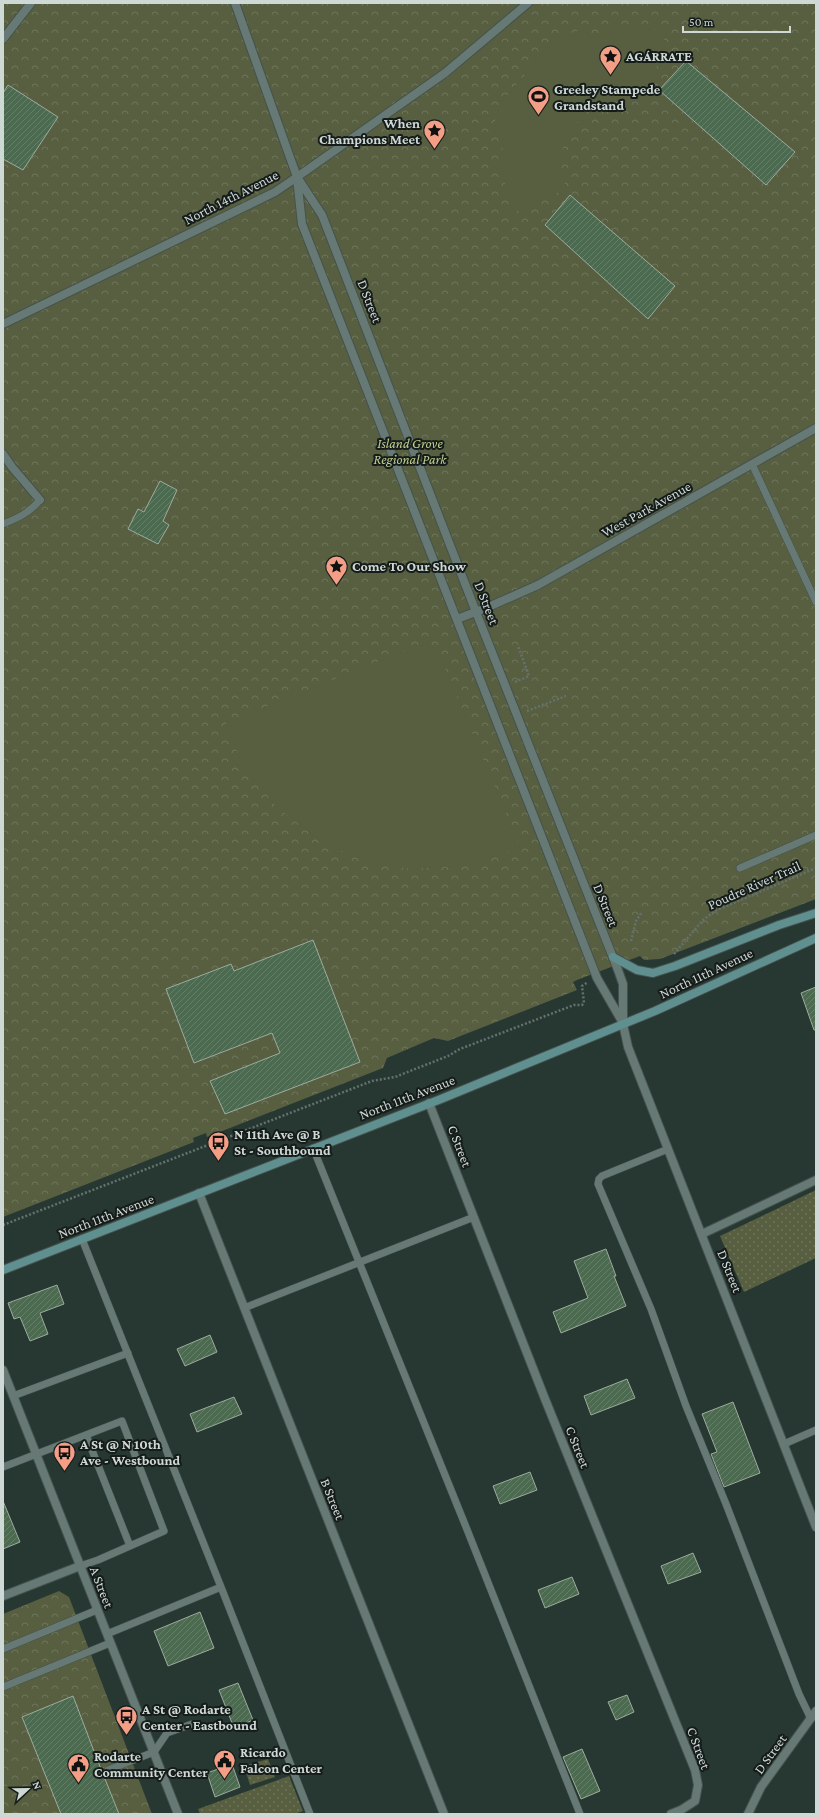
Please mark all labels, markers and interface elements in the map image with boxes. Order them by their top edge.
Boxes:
scale bar [683,8,790,34]
text: 50 m [689,15,714,29]
place icon: AGÁRRATE [597,43,623,76]
place label: AGÁRRATE [625,48,692,64]
place label: Greeley Stampede Grandstand [554,81,661,113]
sports icon: Greeley Stampede Grandstand [526,84,552,117]
place label: When Champions Meet [319,115,421,147]
place icon: When Champions Meet [422,118,448,151]
street label: North 14th Avenue [181,166,281,228]
street label: D Street [355,277,386,325]
park label: Island Grove Regional Park [374,435,447,467]
street label: West Park Avenue [598,478,694,540]
place icon: Come To Our Show [323,553,349,586]
place label: Come To Our Show [352,558,467,574]
street label: D Street [472,579,503,627]
street label: Poudre River Trail [705,857,803,913]
street label: D Street [590,881,622,929]
street label: North 11th Avenue [657,944,755,1002]
street label: North 11th Avenue [357,1071,457,1123]
street label: C Street [445,1123,475,1170]
place label: N 11th Ave @ B St - Southbound [234,1126,331,1158]
bus stop icon: N 11th Ave @ B St - Southbound [205,1129,231,1162]
street label: North 11th Avenue [56,1190,156,1242]
street label: D Street [714,1247,746,1295]
street label: C Street [562,1424,594,1471]
place label: A St @ N 10th Ave - Westbound [79,1436,181,1468]
bus stop icon: A St @ N 10th Ave - Westbound [52,1439,78,1472]
street label: B Street [318,1476,349,1522]
street label: A Street [87,1564,117,1610]
place label: A St @ Rodarte Center - Eastbound [141,1701,257,1733]
bus stop icon: A St @ Rodarte Center - Eastbound [113,1704,139,1737]
street label: C Street [684,1725,714,1772]
street label: D Street [750,1731,790,1777]
place label: Ricardo Falcon Center [240,1744,322,1776]
public building icon: Ricardo Falcon Center [211,1747,237,1780]
place label: Rodarte Community Center [94,1748,208,1780]
public building icon: Rodarte Community Center [65,1751,91,1784]
north arrow [8,1769,48,1809]
text: N [30,1780,44,1791]

